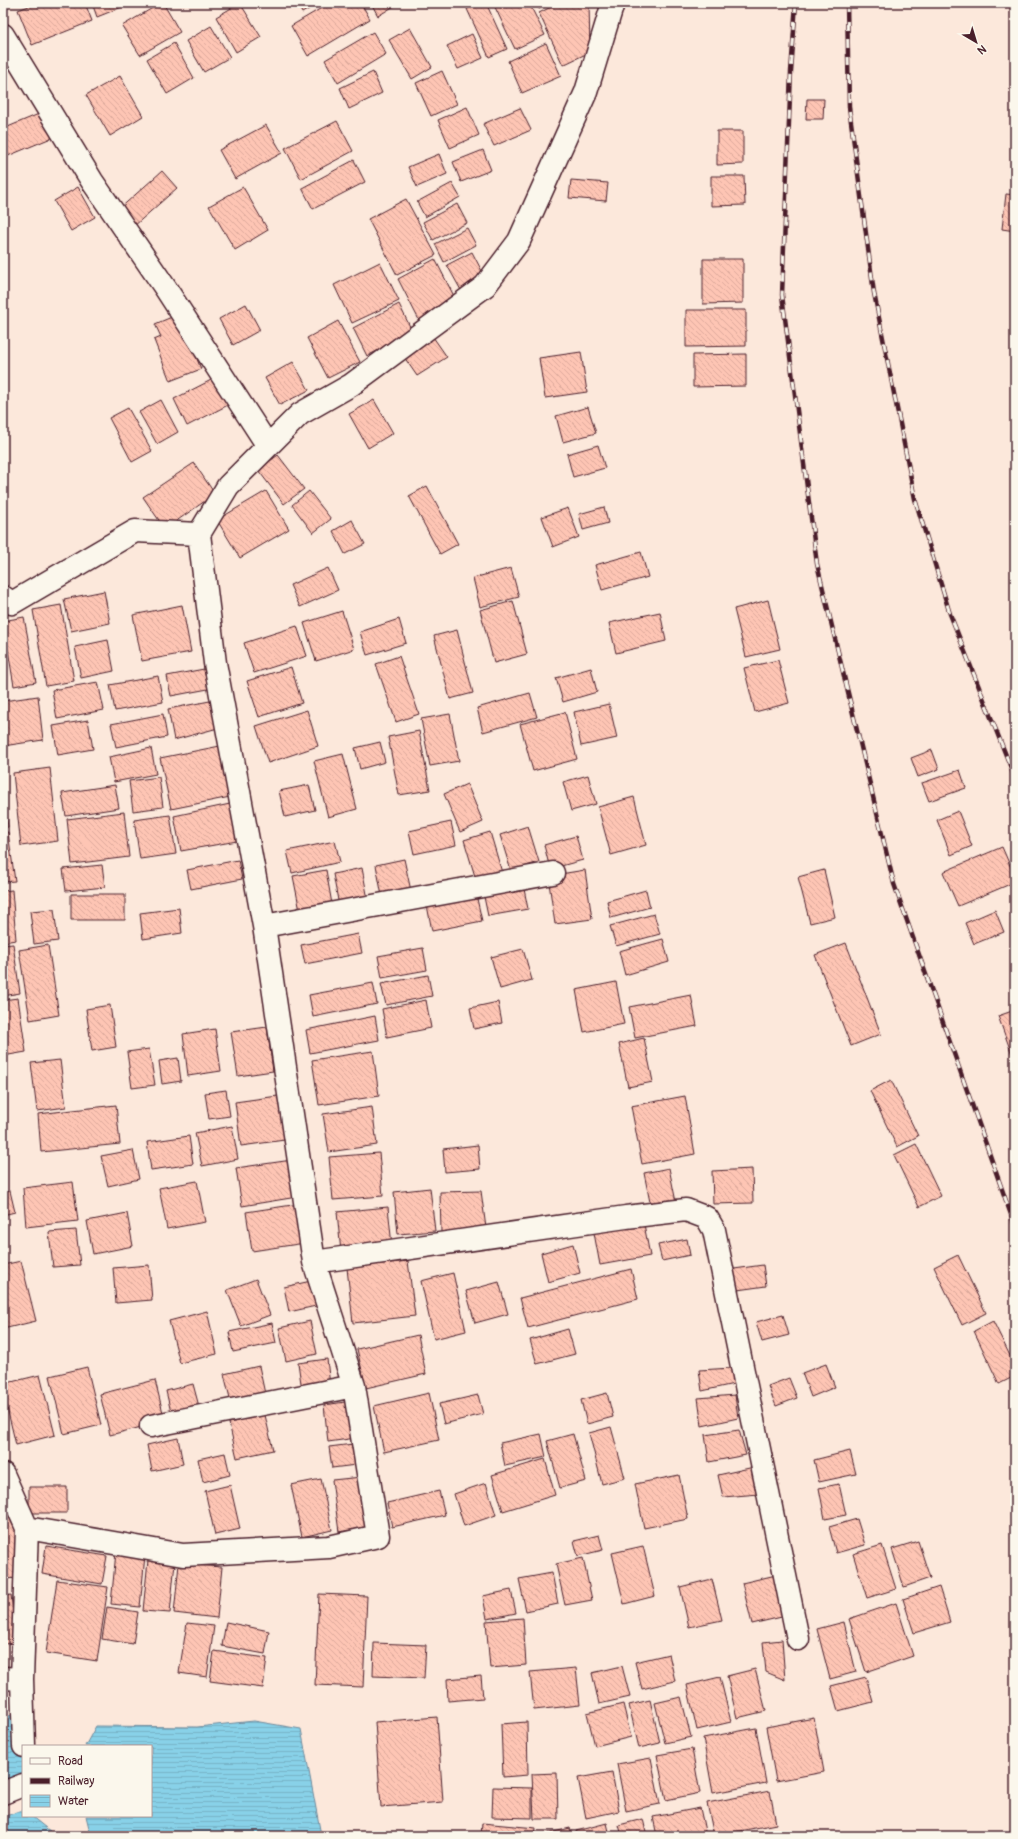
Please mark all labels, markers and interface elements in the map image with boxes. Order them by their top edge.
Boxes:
north arrow [956,22,996,62]
text: N [974,42,989,57]
legend [22,1745,152,1817]
text: Road [58,1754,83,1769]
text: Railway [58,1774,94,1789]
text: Water [58,1794,89,1809]

